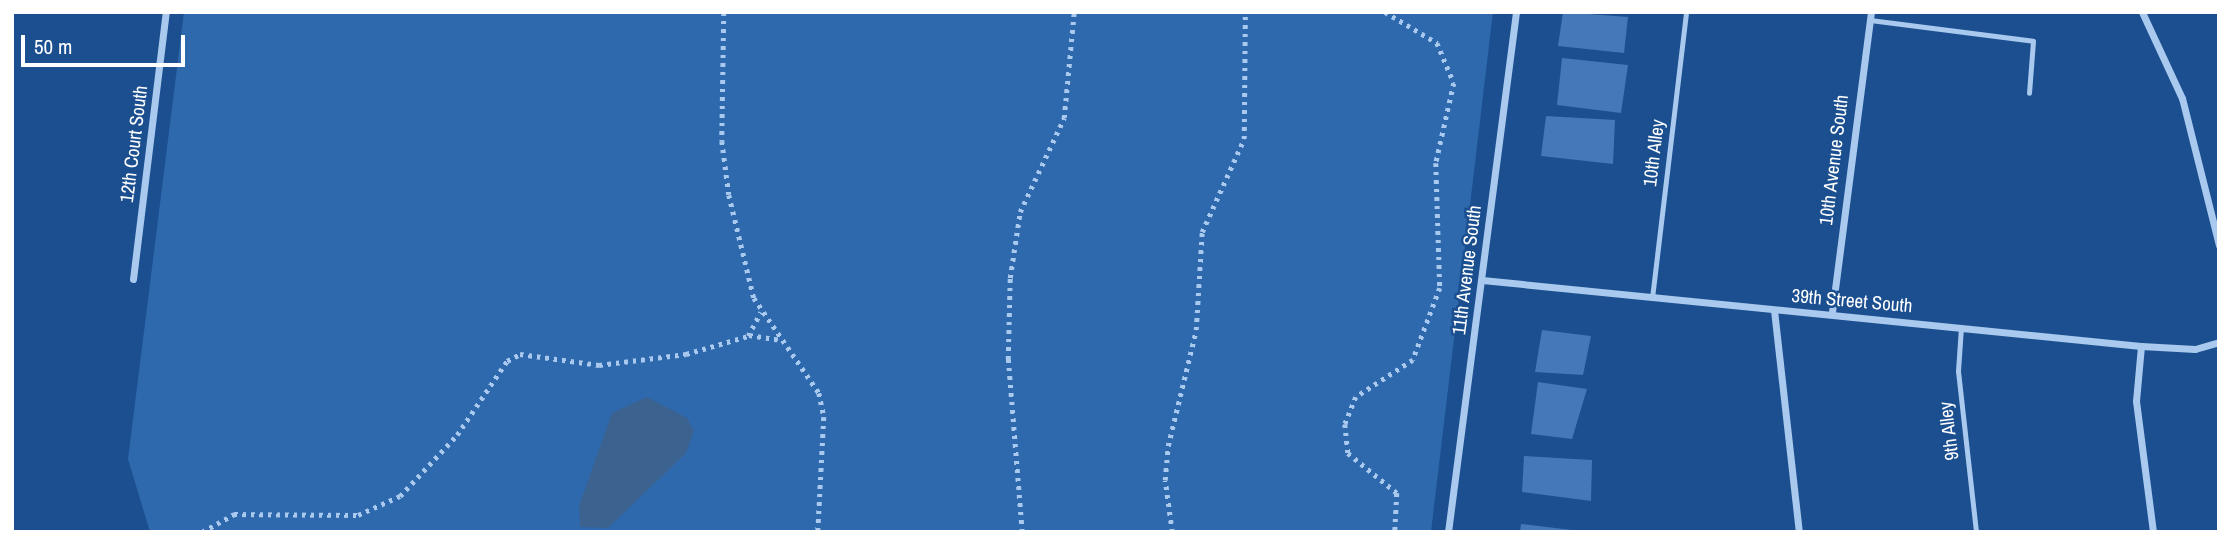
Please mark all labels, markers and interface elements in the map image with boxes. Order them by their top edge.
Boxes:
scale bar [24,21,189,65]
text: 50 m [34,32,72,61]
street label: 12th Court South [116,84,152,204]
street label: 10th Avenue South [1815,93,1853,227]
street label: 10th Alley [1639,118,1669,188]
street label: 11th Avenue South [1448,204,1486,336]
street label: 39th Street South [1791,284,1913,318]
street label: 9th Alley [1934,400,1964,462]

